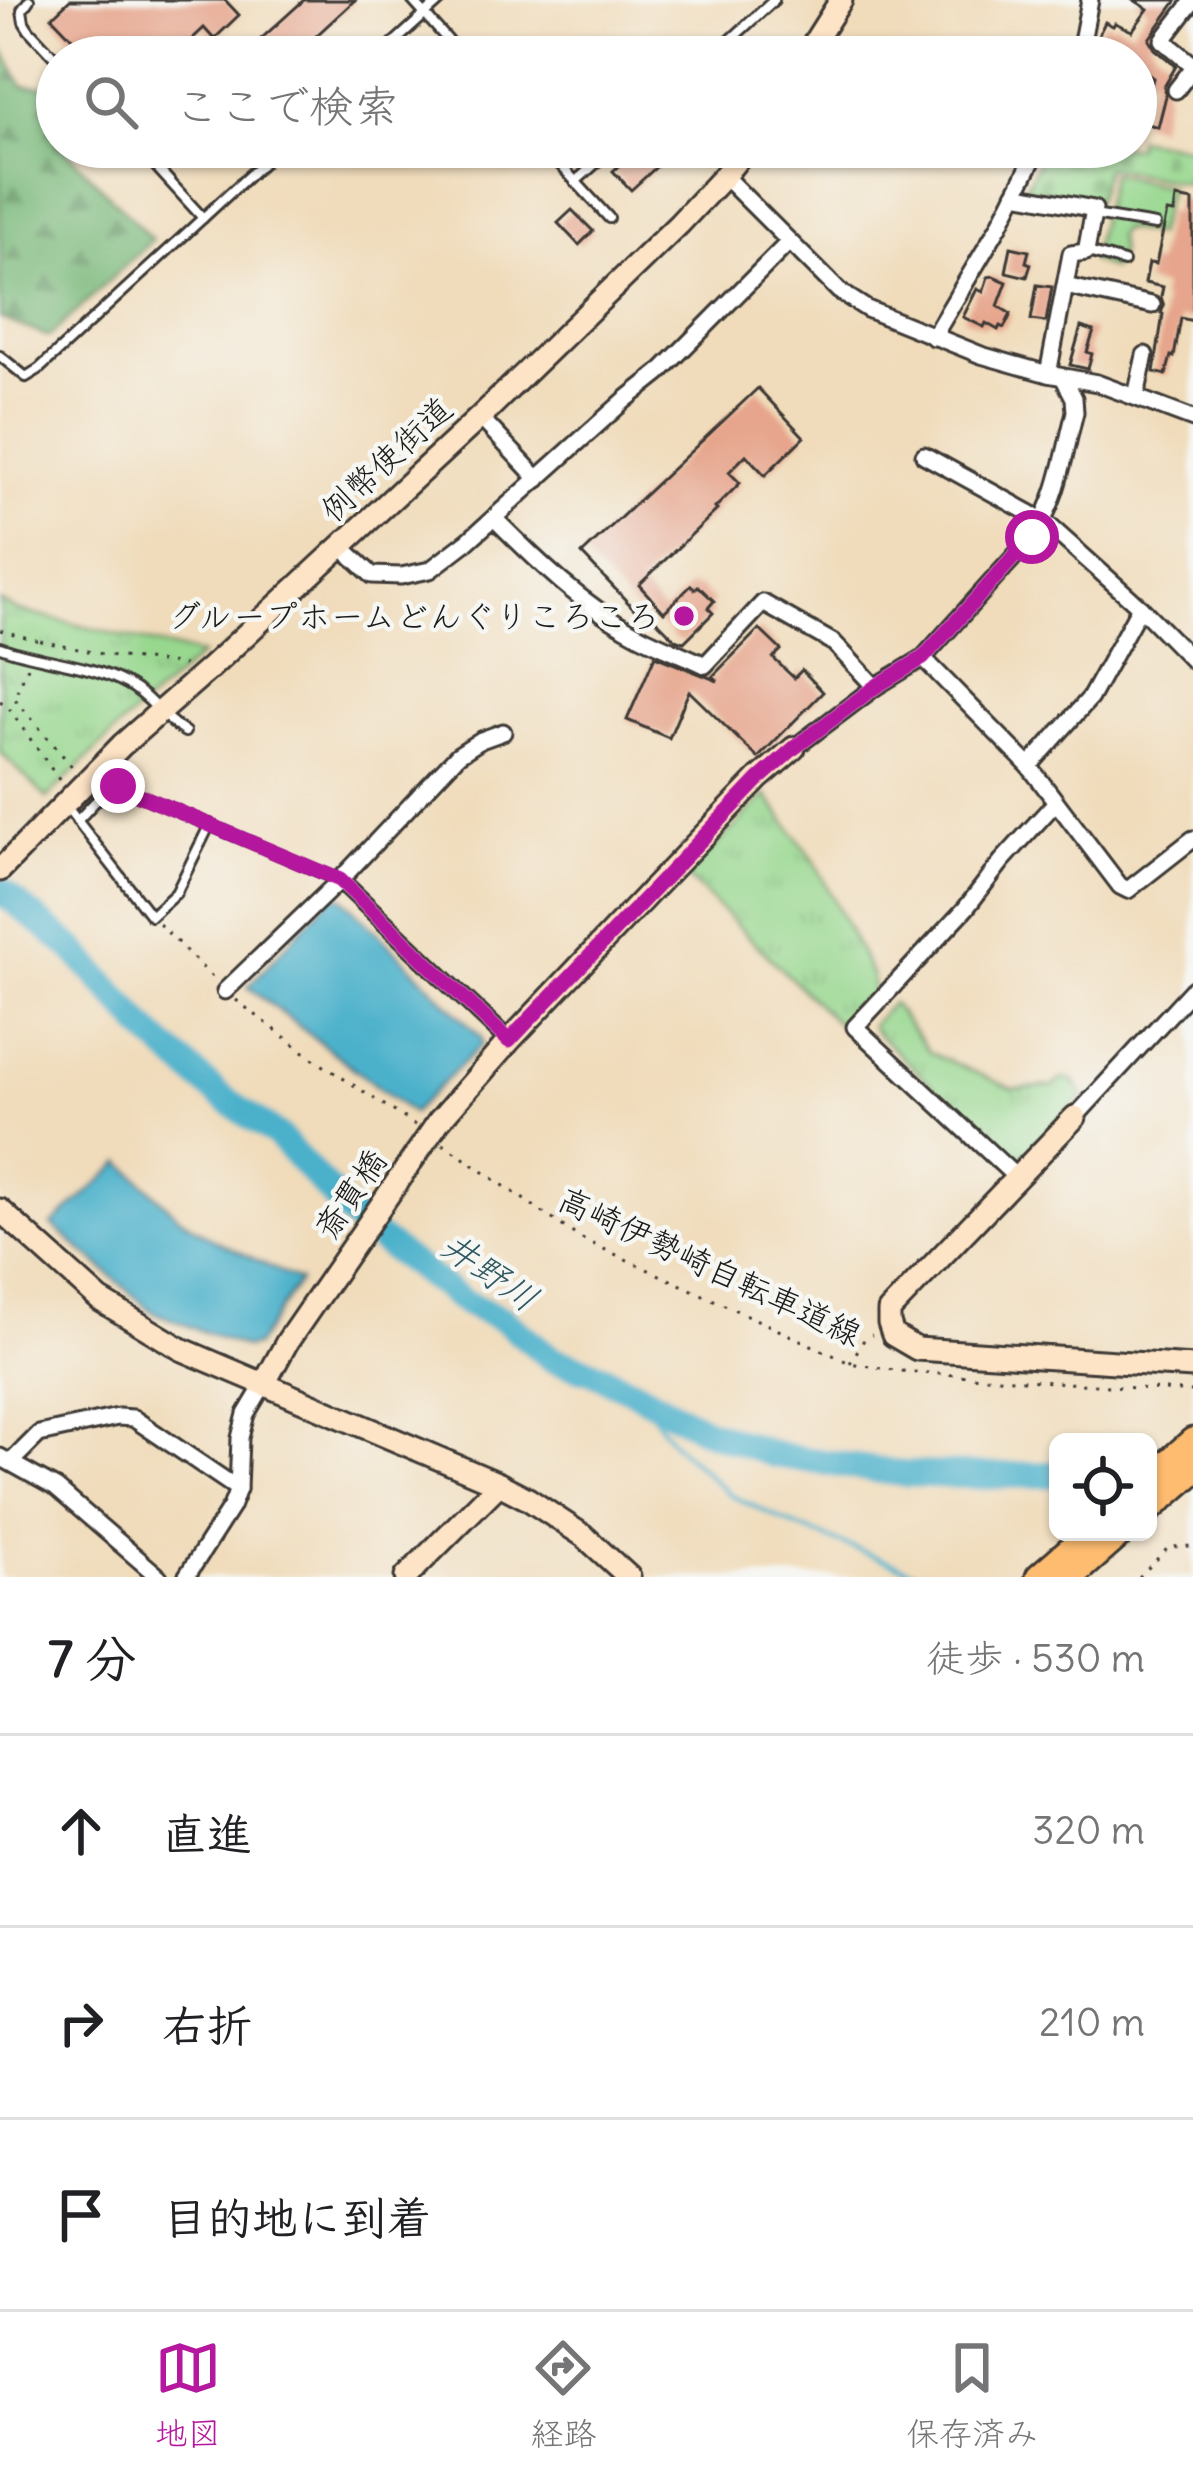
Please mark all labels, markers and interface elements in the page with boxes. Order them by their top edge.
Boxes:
search box [36,36,1157,168]
icon: search [78,69,144,135]
text: ここで検索 [174,78,399,134]
street label: 例幣使街道 [311,387,461,531]
route start [1005,510,1059,564]
place label: グループホームどんぐりころころ [168,595,660,637]
marker: グループホームどんぐりころころ [671,603,697,629]
route end [91,759,145,813]
street label: 斎貫橋 [305,1141,395,1247]
street label: 高崎伊勢崎自転車道線 [552,1177,868,1355]
water label: 井野川 [433,1223,547,1321]
map controls [1049,1433,1157,1541]
button: locate [1049,1433,1157,1541]
text: 7 分 [48,1627,136,1691]
text: 徒歩 · 530 m [926,1634,1145,1683]
icon: ahead [48,1798,114,1864]
text: 直進 [162,1806,252,1862]
text: 320 m [1032,1806,1145,1855]
icon: right [48,1990,114,2056]
text: 右折 [162,1998,252,2054]
text: 210 m [1039,1998,1145,2047]
icon: arrive [48,2182,114,2248]
text: 目的地に到着 [162,2190,432,2246]
tab: 地図 [155,2335,221,2455]
tab: 経路 [530,2335,596,2455]
tab: 保存済み [906,2335,1038,2455]

